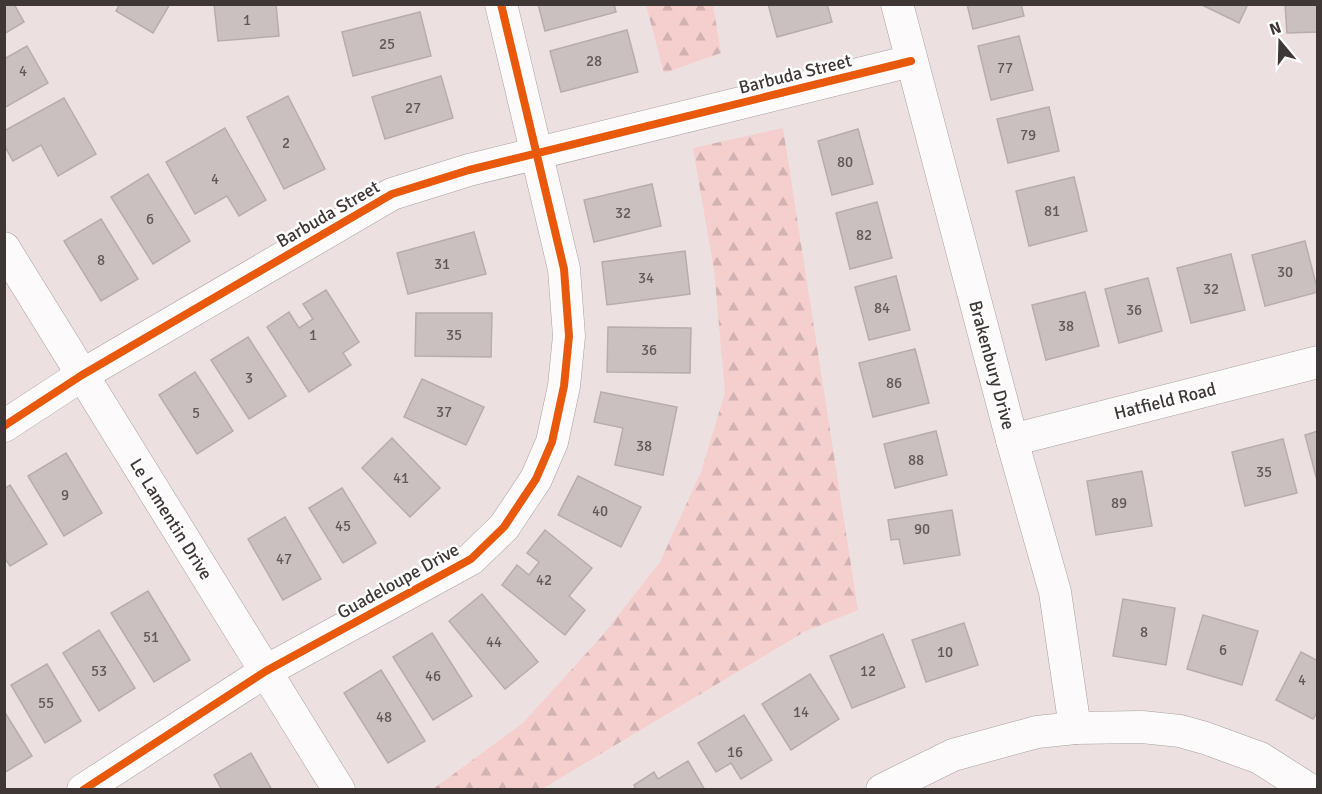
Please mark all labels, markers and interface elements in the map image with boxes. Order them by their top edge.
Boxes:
house number: 1 [243,11,251,29]
north arrow [1250,12,1310,72]
text: N [1267,17,1284,40]
house number: 25 [379,35,395,53]
street label: Barbuda Street [736,49,854,99]
house number: 28 [586,52,602,70]
house number: 77 [997,59,1013,77]
house number: 4 [19,62,27,80]
house number: 27 [405,99,421,117]
house number: 79 [1020,126,1036,144]
house number: 2 [282,134,290,152]
house number: 80 [837,153,853,171]
house number: 4 [211,170,219,188]
street label: Barbuda Street [272,176,384,252]
house number: 81 [1044,202,1060,220]
house number: 32 [615,204,631,222]
house number: 6 [146,210,154,228]
house number: 82 [856,226,872,244]
house number: 8 [97,251,105,269]
house number: 31 [434,255,450,273]
house number: 30 [1277,263,1293,281]
house number: 34 [638,269,654,287]
house number: 32 [1203,280,1219,298]
street label: Brakenbury Drive [964,298,1020,432]
house number: 84 [874,299,890,317]
house number: 36 [1126,301,1142,319]
house number: 38 [1058,317,1074,335]
house number: 1 [309,326,317,344]
house number: 35 [446,326,462,344]
house number: 36 [641,341,657,359]
house number: 3 [245,369,253,387]
house number: 86 [886,374,902,392]
street label: Hatfield Road [1112,378,1218,424]
house number: 37 [436,403,452,421]
house number: 5 [192,404,200,422]
house number: 38 [636,437,652,455]
house number: 88 [908,451,924,469]
street label: Le Lamentin Drive [125,454,217,584]
house number: 35 [1256,463,1272,481]
house number: 41 [393,469,409,487]
house number: 9 [61,486,69,504]
house number: 89 [1111,494,1127,512]
house number: 40 [592,502,608,520]
house number: 45 [335,517,351,535]
house number: 90 [914,520,930,538]
street label: Guadeloupe Drive [333,538,463,624]
house number: 47 [276,550,292,568]
house number: 42 [536,571,552,589]
house number: 8 [1140,623,1148,641]
house number: 51 [143,628,159,646]
house number: 44 [486,633,502,651]
house number: 6 [1219,641,1227,659]
house number: 10 [937,643,953,661]
house number: 53 [91,662,107,680]
house number: 12 [860,662,876,680]
house number: 46 [425,667,441,685]
house number: 4 [1298,671,1306,689]
house number: 55 [38,694,54,712]
house number: 14 [793,703,809,721]
house number: 48 [376,708,392,726]
house number: 16 [727,743,743,761]

